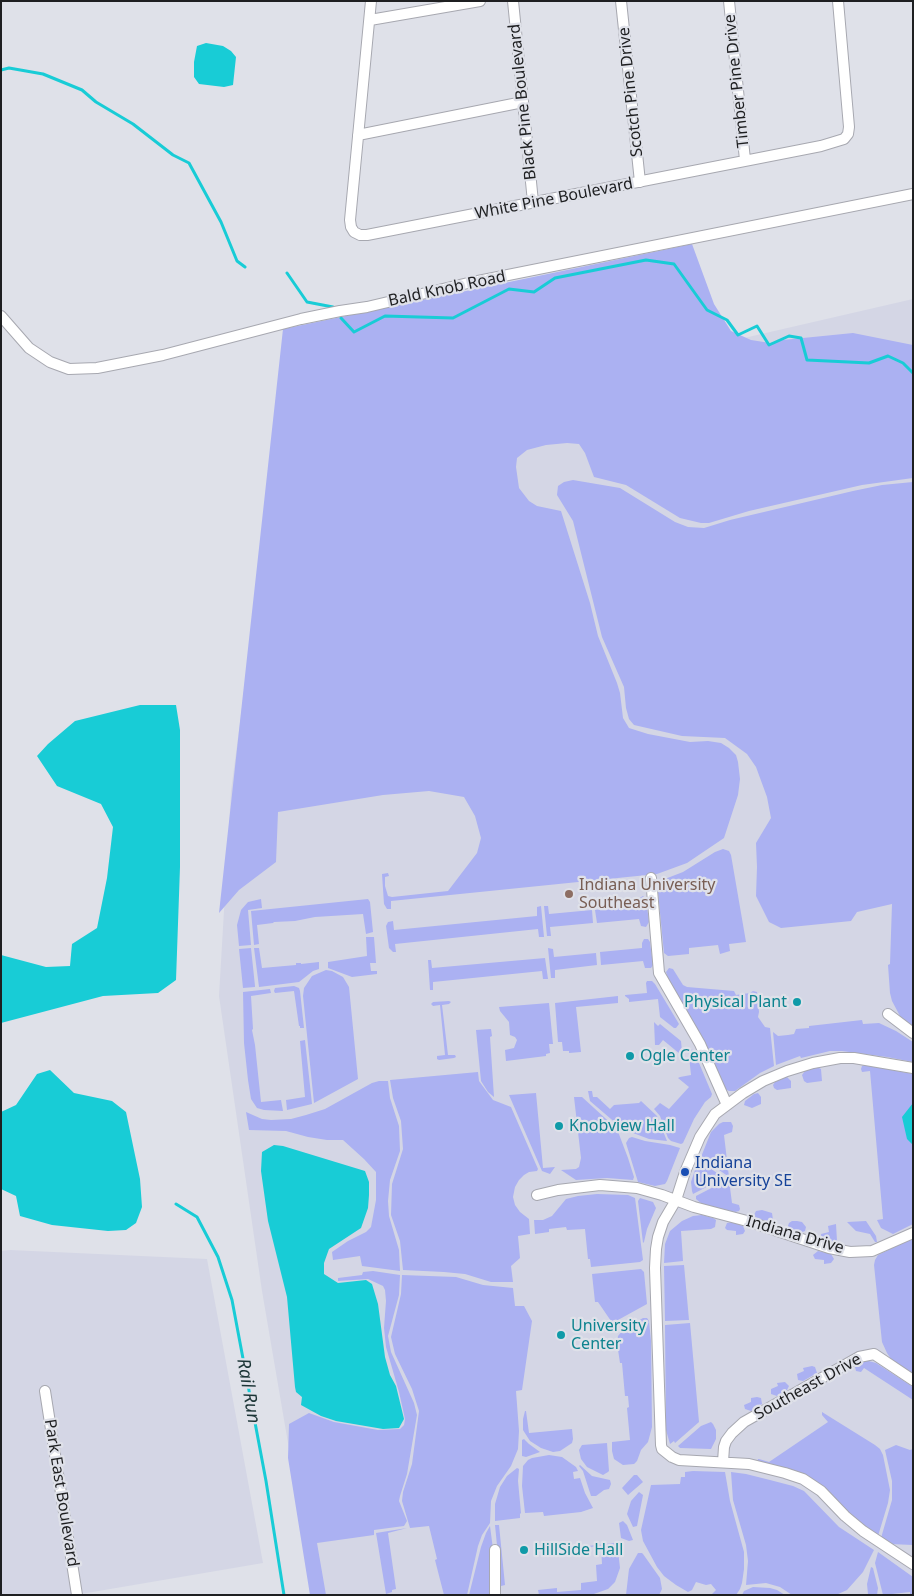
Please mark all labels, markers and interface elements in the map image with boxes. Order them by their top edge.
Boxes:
street label: Timber Pine Drive [720,13,754,149]
street label: Black Pine Boulevard [505,23,541,181]
street label: Scotch Pine Drive [615,26,647,158]
street label: White Pine Boulevard [473,174,635,224]
street label: Bald Knob Road [387,267,507,311]
place label: Indiana University Southeast [579,875,715,913]
marker: Indiana University Southeast [563,888,575,900]
place label: Physical Plant [684,992,787,1012]
marker: Physical Plant [791,996,803,1008]
place label: Ogle Center [640,1046,730,1066]
marker: Ogle Center [624,1050,636,1062]
place label: Knobview Hall [569,1116,675,1136]
marker: Knobview Hall [553,1120,565,1132]
place label: Indiana University SE [695,1153,792,1191]
marker: Indiana University SE [679,1166,691,1178]
street label: Indiana Drive [744,1212,846,1258]
place label: University Center [571,1316,646,1354]
marker: University Center [555,1329,567,1341]
street label: Southeast Drive [751,1350,865,1424]
water label: Rail Run [232,1357,264,1425]
street label: Park East Boulevard [40,1418,82,1568]
place label: HillSide Hall [534,1540,623,1560]
marker: HillSide Hall [518,1544,530,1556]

